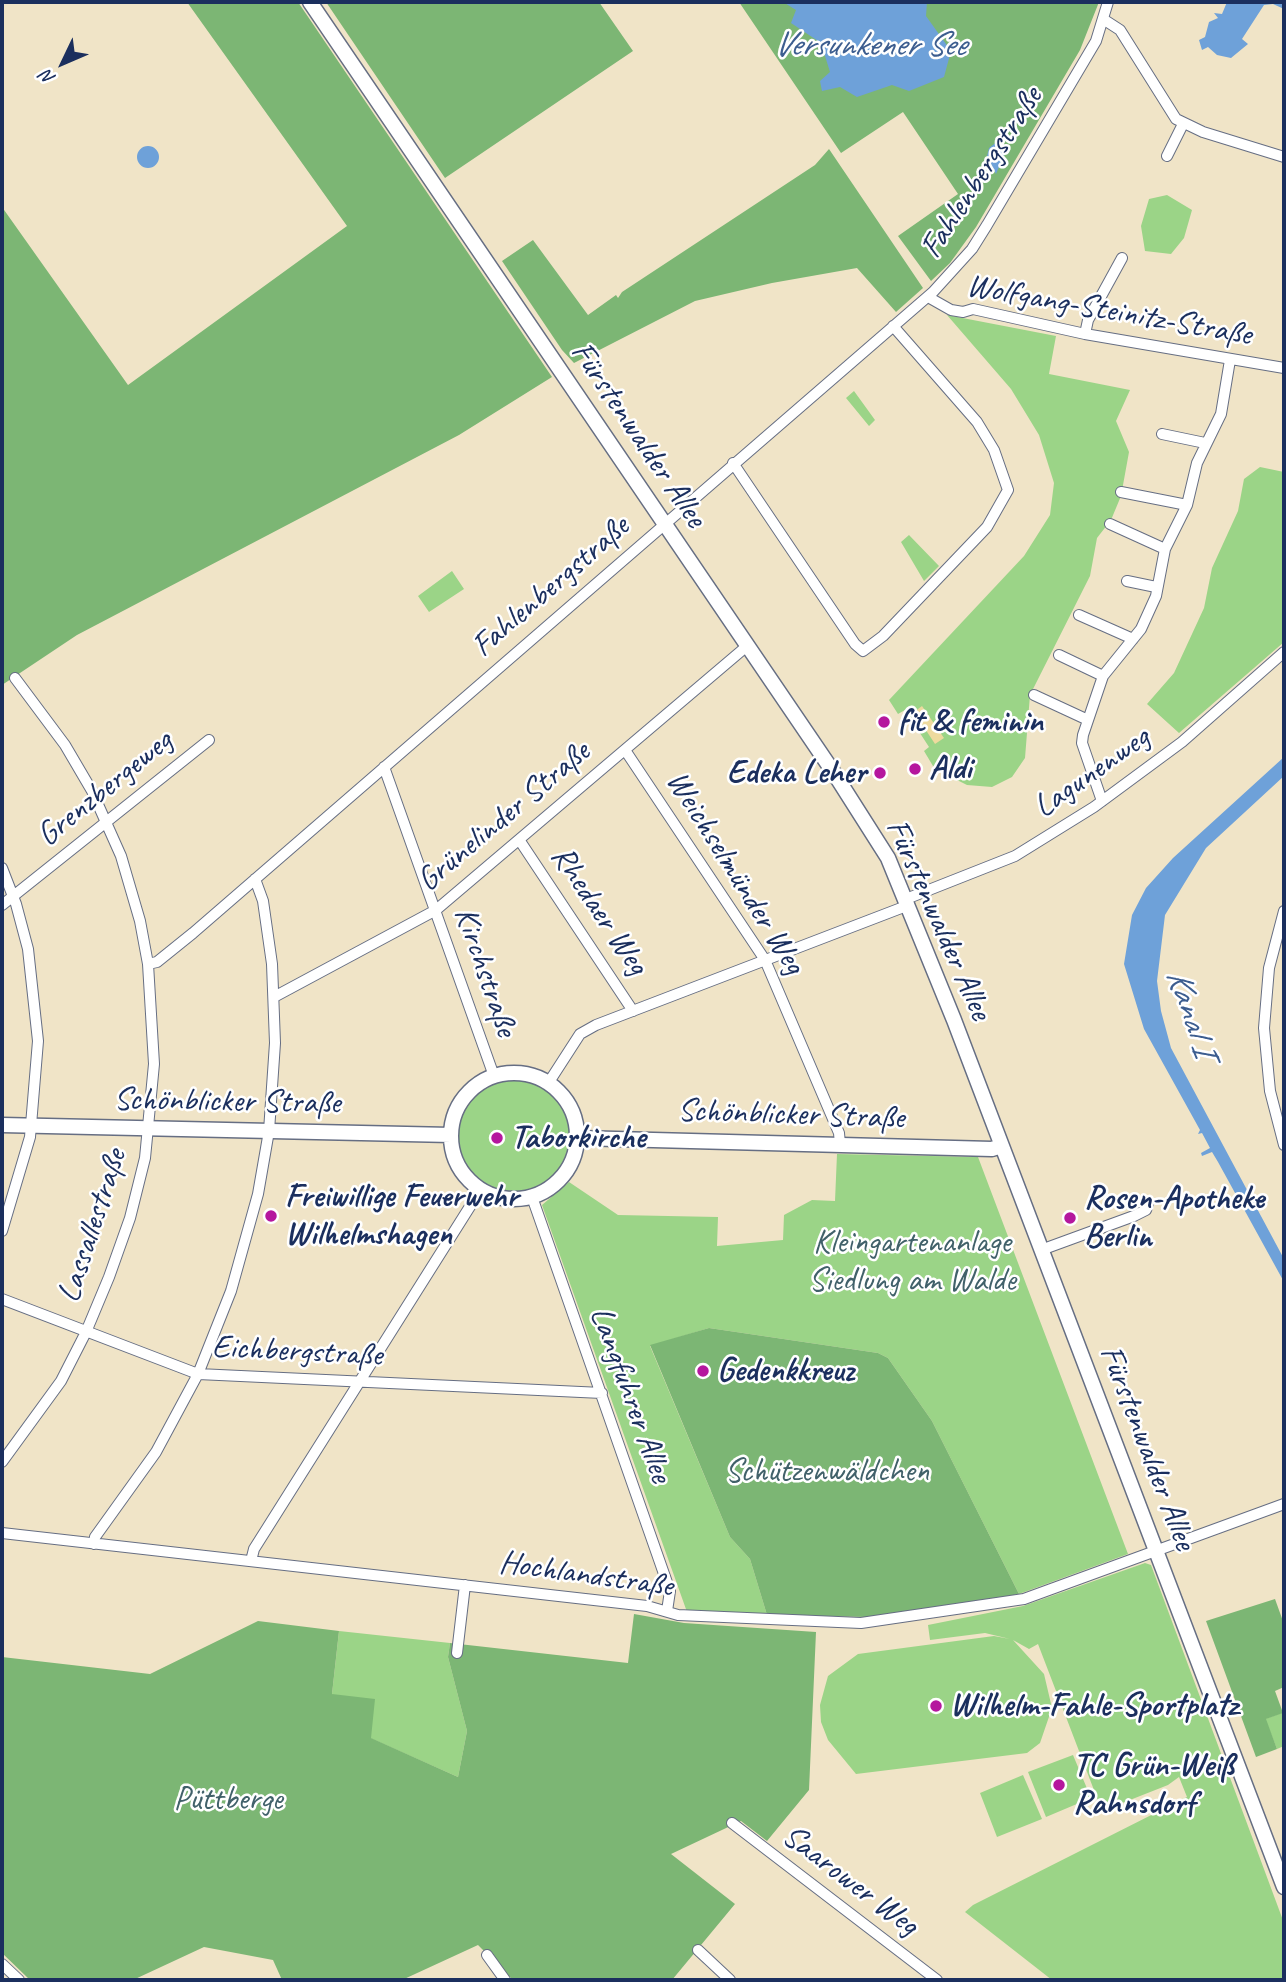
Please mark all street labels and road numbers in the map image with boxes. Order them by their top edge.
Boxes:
street label: Fahlenbergstraße [912,80,1052,266]
street label: Wolfgang-Steinitz-Straße [964,266,1254,356]
street label: Fürstenwalder Allee [561,335,715,535]
street label: Fahlenbergstraße [464,508,638,666]
street label: Lagunenweg [1026,719,1158,827]
street label: Grenzbergeweg [29,722,181,856]
street label: Grünelinder Straße [409,733,599,901]
street label: Weichselmünder Weg [657,764,813,982]
street label: Fürstenwalder Allee [876,814,1000,1026]
street label: Rhedaer Weg [541,839,657,983]
street label: Kirchstraße [445,902,525,1042]
street label: Schönblicker Straße [113,1080,341,1124]
street label: Schönblicker Straße [677,1091,905,1139]
street label: Lassallestraße [50,1145,136,1307]
street label: Langfuhrer Allee [580,1302,680,1488]
street label: Eichbergstraße [211,1328,383,1376]
street label: Fürstenwalder Allee [1090,1340,1204,1556]
street label: Hochlandstraße [497,1543,675,1607]
street label: Saarower Weg [774,1817,926,1945]

